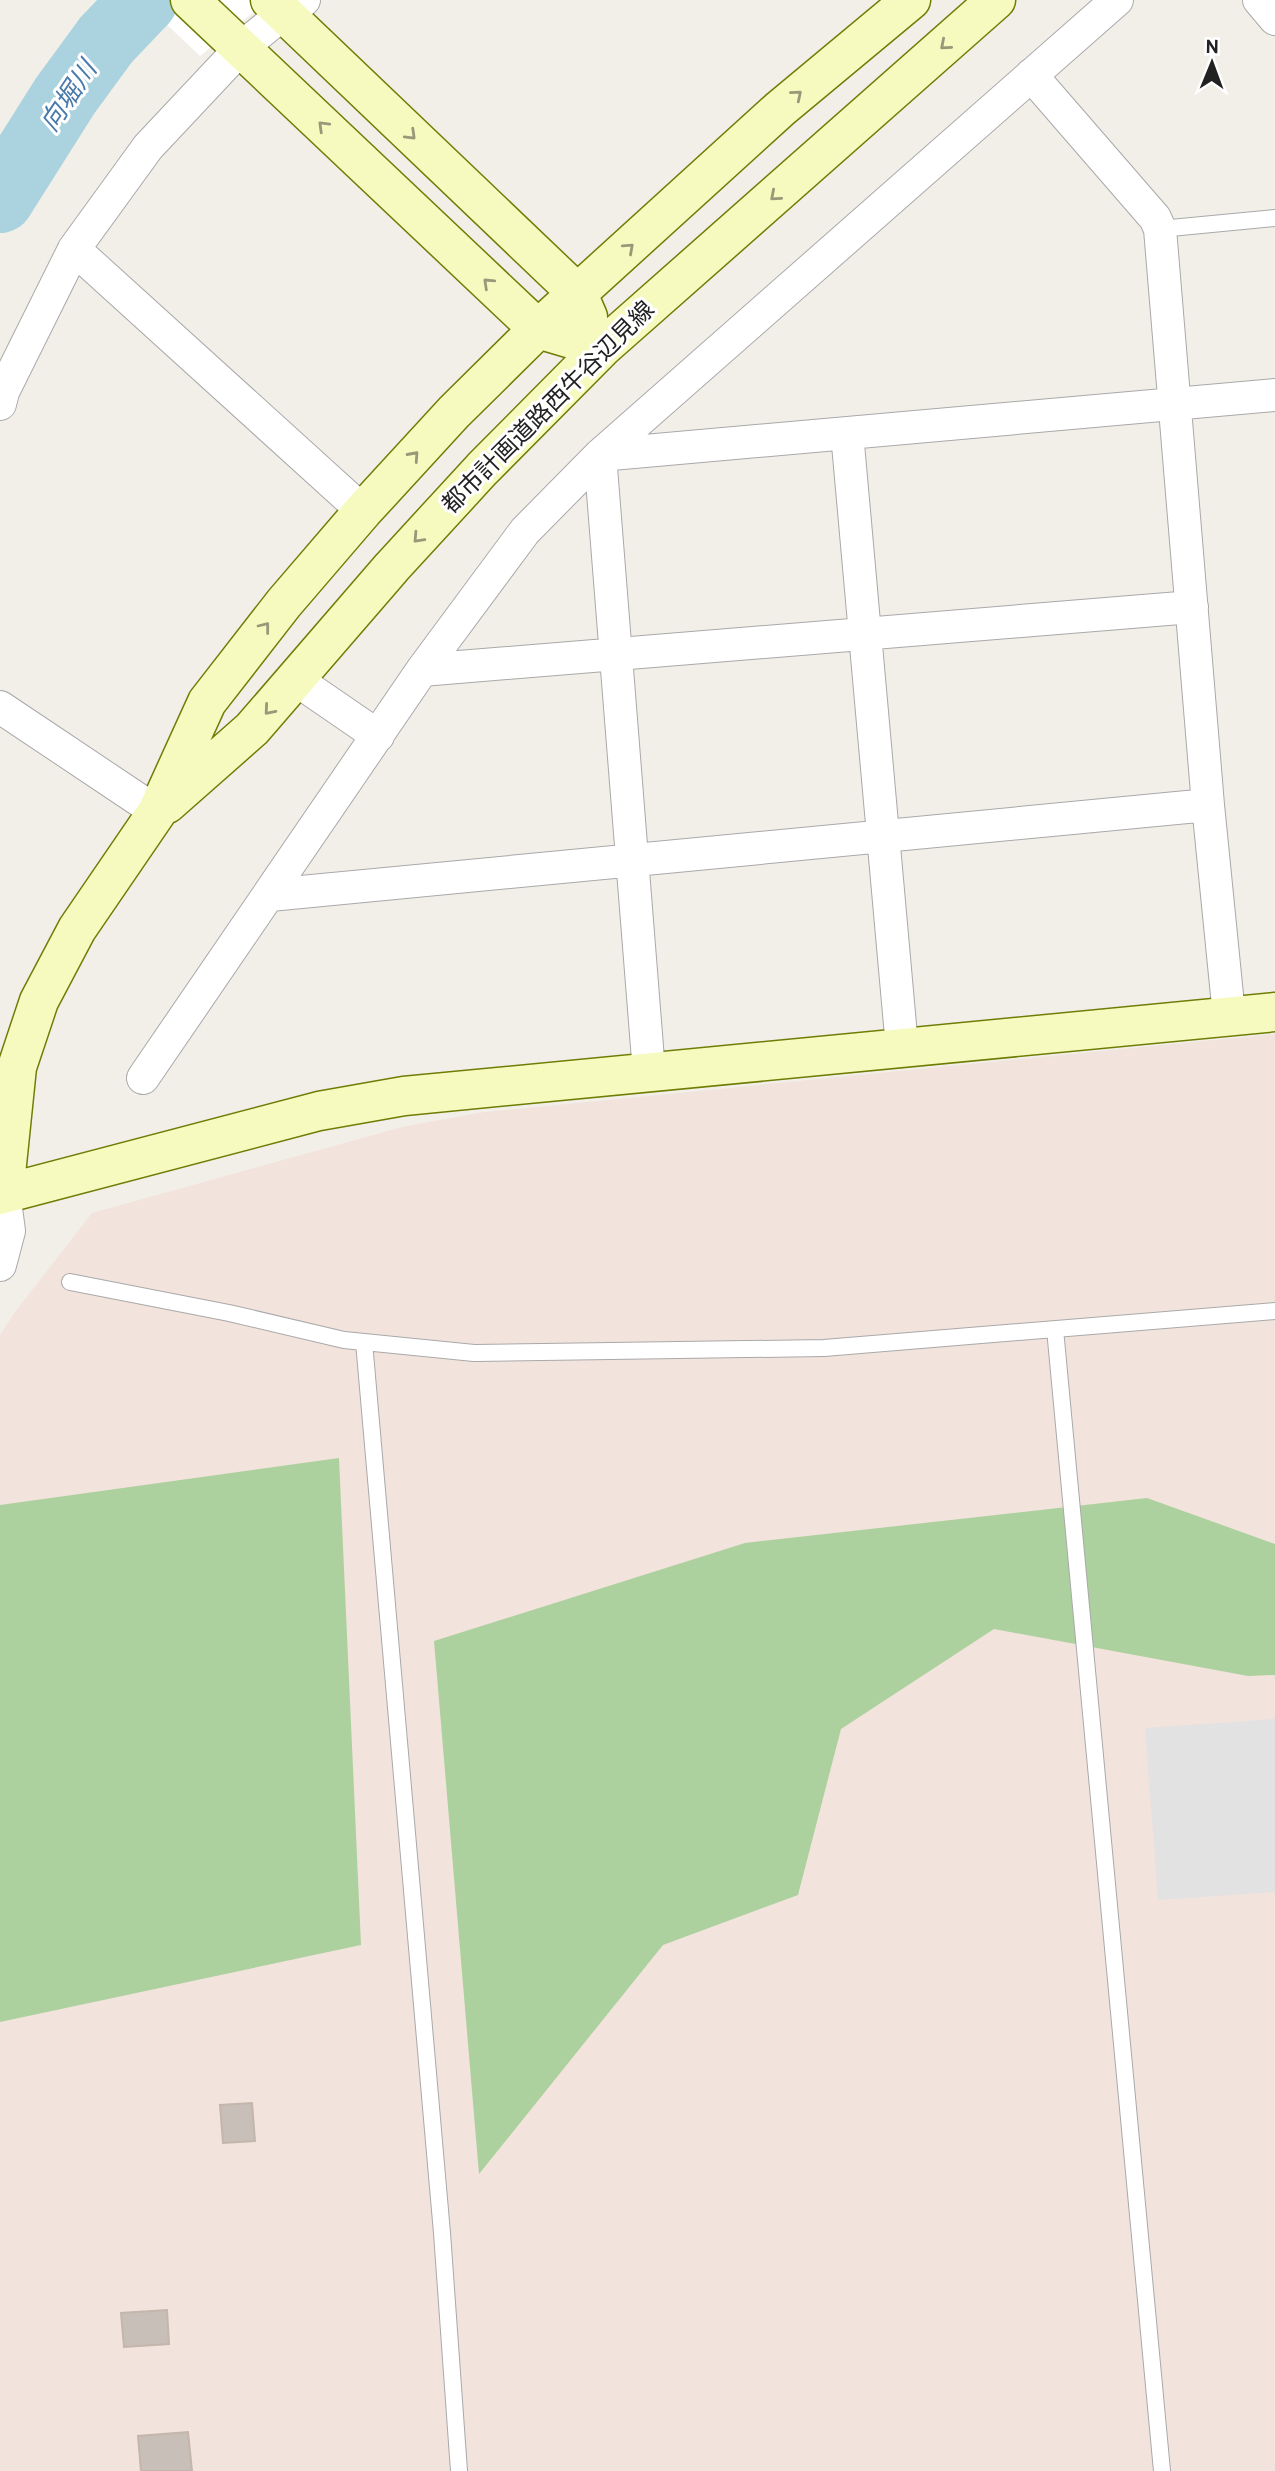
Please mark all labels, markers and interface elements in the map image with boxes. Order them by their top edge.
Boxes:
north arrow [1177,28,1247,98]
text: N [1205,36,1219,60]
one-way arrow [940,37,953,49]
water label: 向堀川 [35,53,107,139]
one-way arrow [789,91,802,103]
one-way arrow [318,121,331,134]
one-way arrow [403,126,416,139]
one-way arrow [770,187,783,200]
one-way arrow [621,244,634,256]
one-way arrow [483,278,496,291]
street label: 都市計画道路西牛谷辺見線 [437,296,662,521]
one-way arrow [406,451,418,464]
one-way arrow [414,530,427,543]
one-way arrow [257,623,270,635]
one-way arrow [265,701,277,714]

